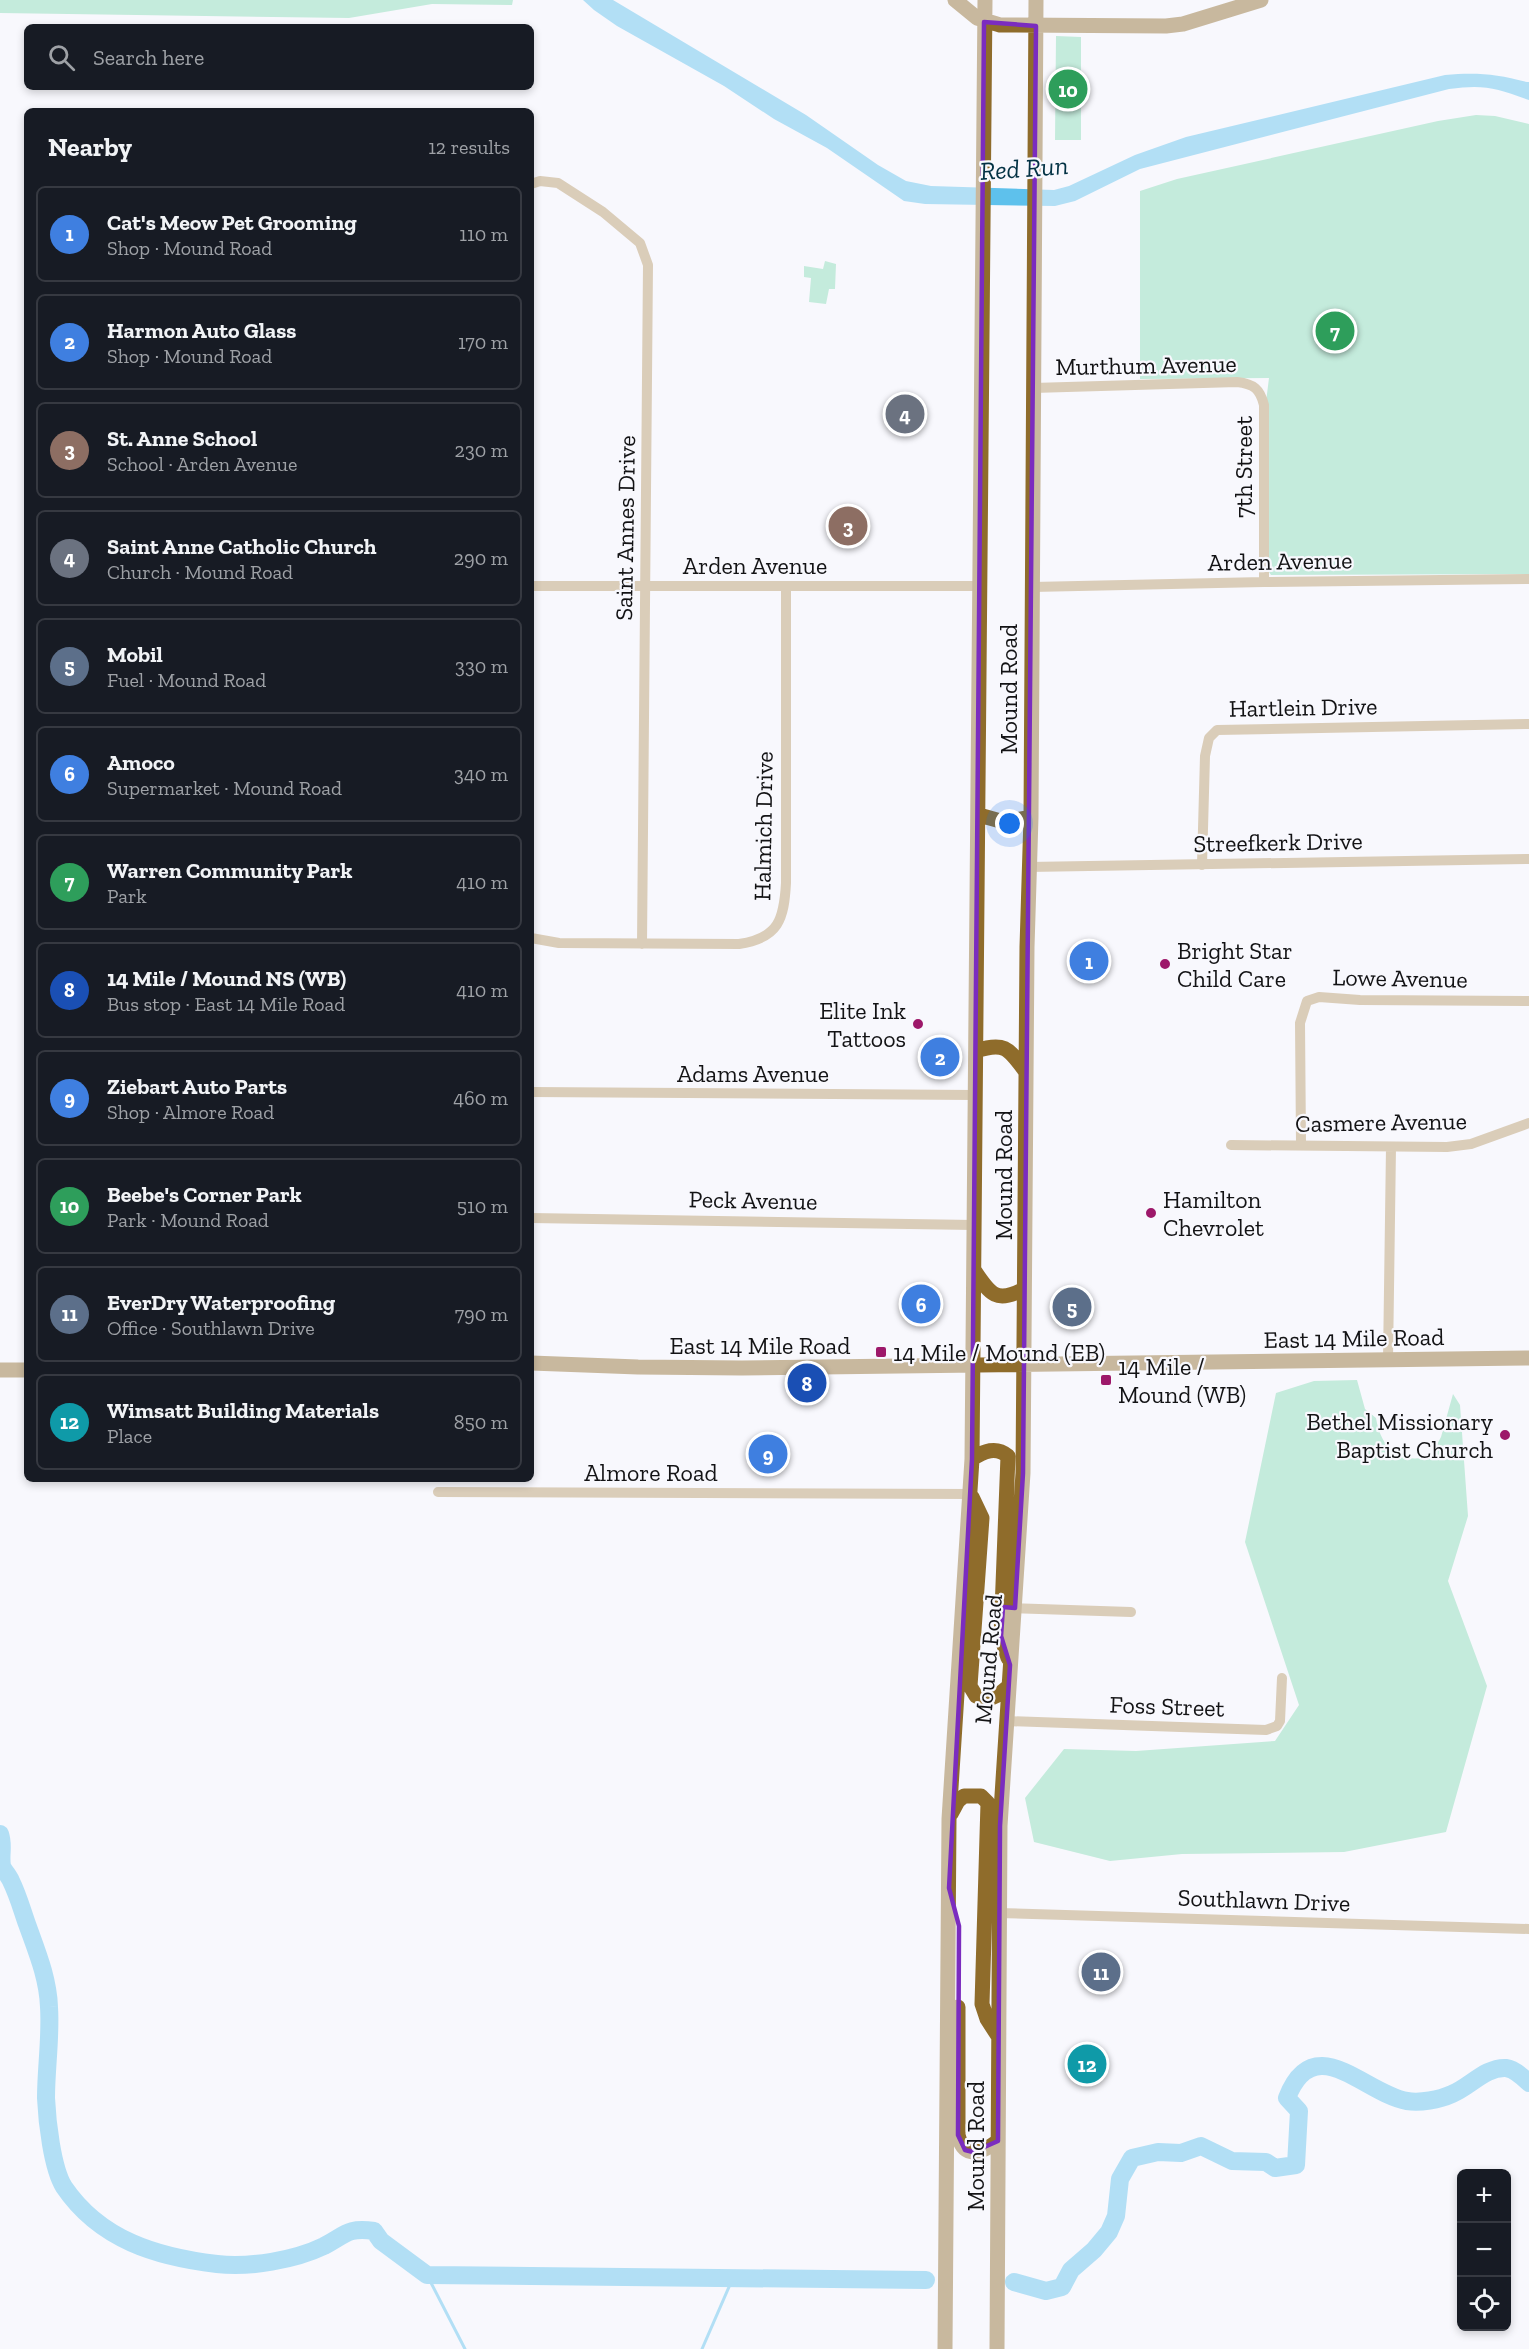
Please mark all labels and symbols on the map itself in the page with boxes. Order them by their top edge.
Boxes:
pin: 10 [1048,66,1088,112]
water label: Red Run [979,149,1069,187]
pin: 7 [1316,308,1354,354]
street label: Murthum Avenue [1055,349,1237,381]
pin: 4 [886,392,924,436]
street label: 7th Street [1229,416,1258,518]
street label: Saint Annes Drive [609,435,641,621]
pin: 3 [828,504,868,548]
street label: Arden Avenue [1207,545,1353,577]
street label: Arden Avenue [683,551,827,580]
street label: Mound Road [994,624,1023,754]
street label: Hartlein Drive [1228,691,1378,723]
street label: Halmich Drive [747,751,779,901]
your location [995,809,1024,838]
street label: Streefkerk Drive [1193,826,1363,858]
place label: Bright Star Child Care [1177,936,1293,993]
pin: 1 [1070,938,1108,984]
marker: Bright Star Child Care [1158,957,1172,971]
street label: Lowe Avenue [1332,962,1468,994]
place label: Elite Ink Tattoos [819,996,907,1053]
marker: Elite Ink Tattoos [911,1017,925,1031]
pin: 2 [920,1034,960,1080]
street label: Adams Avenue [677,1059,829,1088]
street label: Casmere Avenue [1295,1106,1467,1138]
street label: Mound Road [989,1110,1018,1240]
street label: Peck Avenue [688,1184,818,1216]
place label: Hamilton Chevrolet [1163,1185,1264,1242]
marker: Hamilton Chevrolet [1144,1206,1158,1220]
pin: 6 [902,1282,940,1326]
pin: 5 [1052,1284,1092,1330]
street label: East 14 Mile Road [1263,1322,1445,1354]
street label: East 14 Mile Road [670,1331,850,1360]
place label: 14 Mile / Mound (EB) [893,1338,1105,1367]
marker: 14 Mile / Mound (EB) [874,1345,888,1359]
place label: 14 Mile / Mound (WB) [1118,1352,1246,1409]
pin: 8 [788,1360,826,1406]
marker: 14 Mile / Mound (WB) [1099,1373,1113,1387]
place label: Bethel Missionary Baptist Church [1306,1407,1494,1464]
marker: Bethel Missionary Baptist Church [1498,1428,1512,1442]
pin: 9 [748,1432,788,1476]
street label: Almore Road [584,1458,718,1487]
street label: Mound Road [968,1593,1008,1725]
street label: Foss Street [1109,1690,1225,1723]
street label: Southlawn Drive [1177,1882,1351,1918]
pin: 11 [1082,1950,1120,1994]
pin: 12 [1068,2042,1106,2086]
street label: Mound Road [961,2081,990,2211]

